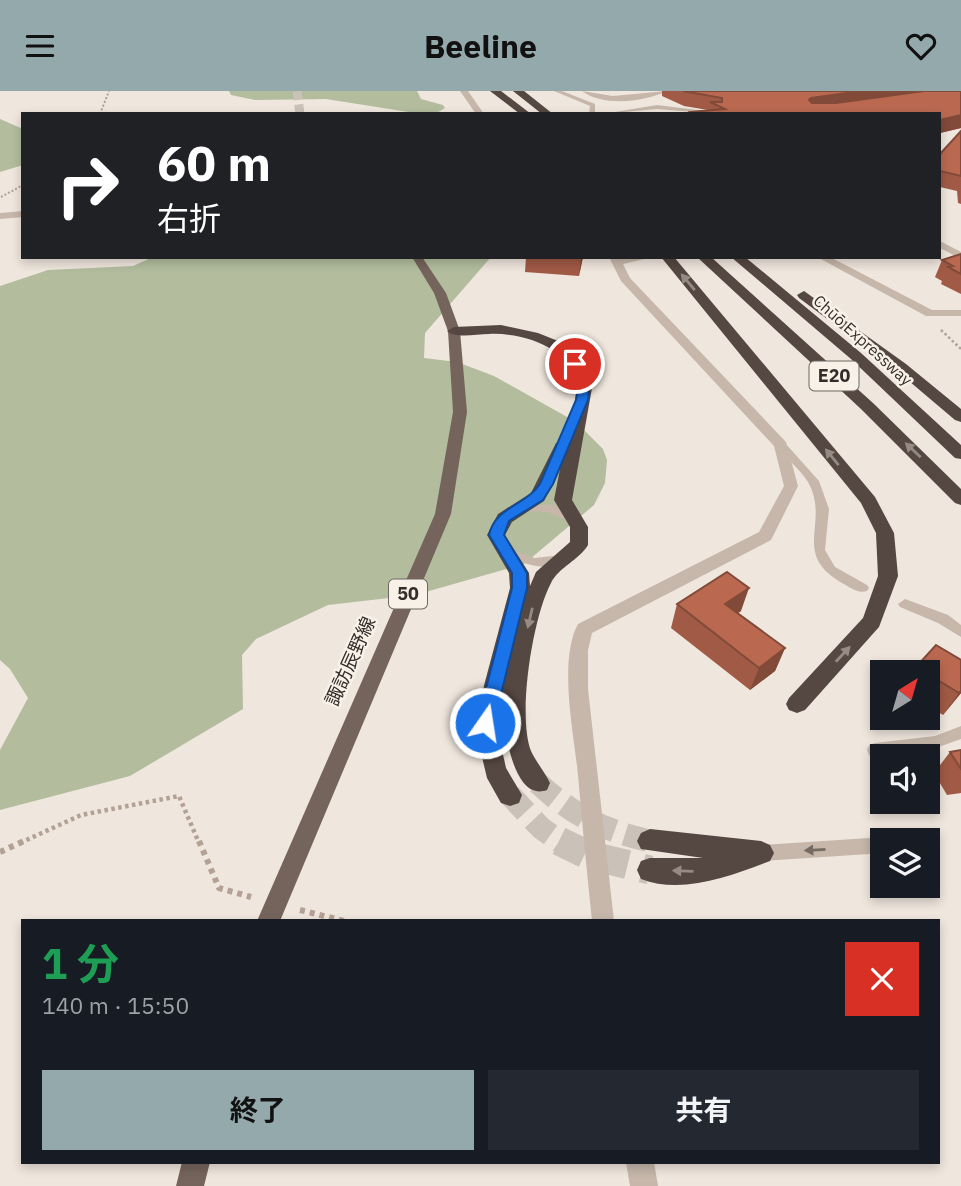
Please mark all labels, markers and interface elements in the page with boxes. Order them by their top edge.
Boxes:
text: Beeline [424,25,537,67]
icon: menu [21,27,59,65]
icon: heart [902,27,940,65]
text: 60 m [157,131,271,194]
icon: right [42,140,133,231]
text: 右折 [157,197,221,239]
one-way arrow [681,273,696,290]
street label: Chūō Expressway [809,290,917,390]
pin [545,334,605,394]
icon: arrive [556,345,594,383]
road number: E20 [810,361,858,391]
one-way arrow [905,443,922,459]
one-way arrow [825,449,840,467]
road number: 50 [389,580,427,609]
one-way arrow [525,607,536,629]
street label: 諏訪辰野線 [320,613,380,709]
one-way arrow [835,646,851,663]
north arrow [870,660,940,730]
map controls [870,660,940,898]
position arrow [448,686,522,760]
button: sound [870,744,940,814]
button: layers [870,828,940,898]
one-way arrow [804,844,826,855]
one-way arrow [671,866,693,877]
text: 1 分 [42,936,119,991]
button: close [845,942,919,1016]
text: 140 m · 15:50 [42,990,189,1020]
button: 終了 [42,1070,474,1150]
button: 共有 [488,1070,919,1150]

